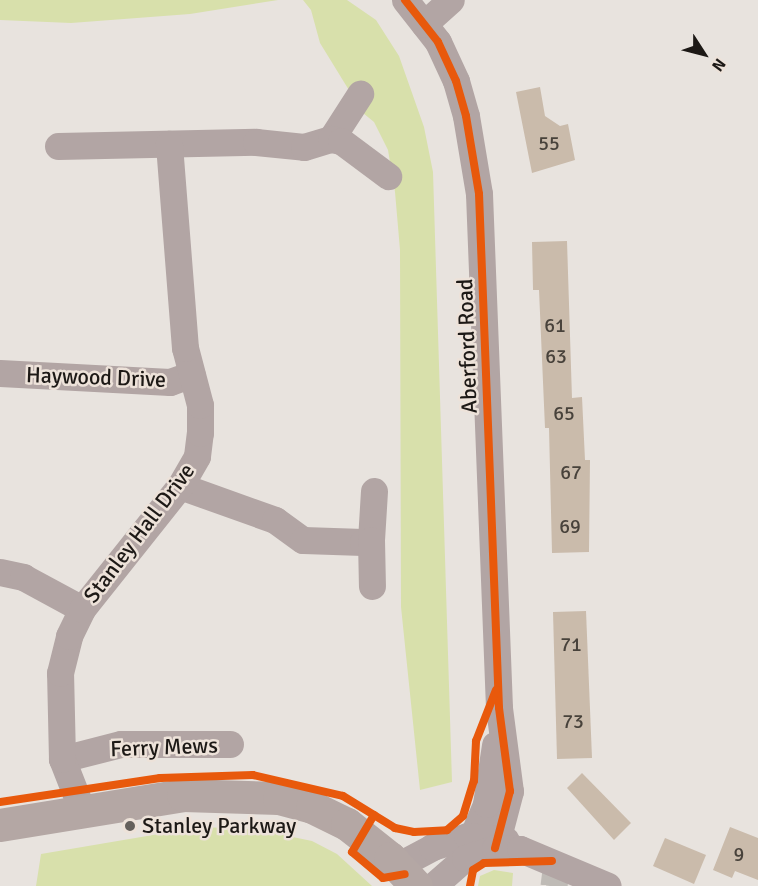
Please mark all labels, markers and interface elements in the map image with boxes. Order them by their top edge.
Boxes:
north arrow [674,24,734,84]
text: N [707,54,730,75]
house number: 55 [538,131,560,155]
street label: Aberford Road [451,278,483,414]
house number: 61 [544,313,566,337]
house number: 63 [545,344,567,368]
street label: Haywood Drive [25,361,167,393]
house number: 65 [553,401,575,425]
street label: Stanley Hall Drive [78,458,200,608]
house number: 67 [560,460,582,484]
house number: 69 [559,514,581,538]
house number: 71 [560,632,582,656]
house number: 73 [562,709,584,733]
street label: Ferry Mews [110,732,218,762]
place label: Stanley Parkway [142,813,296,839]
marker: Stanley Parkway [123,819,137,833]
house number: 9 [734,842,744,866]

